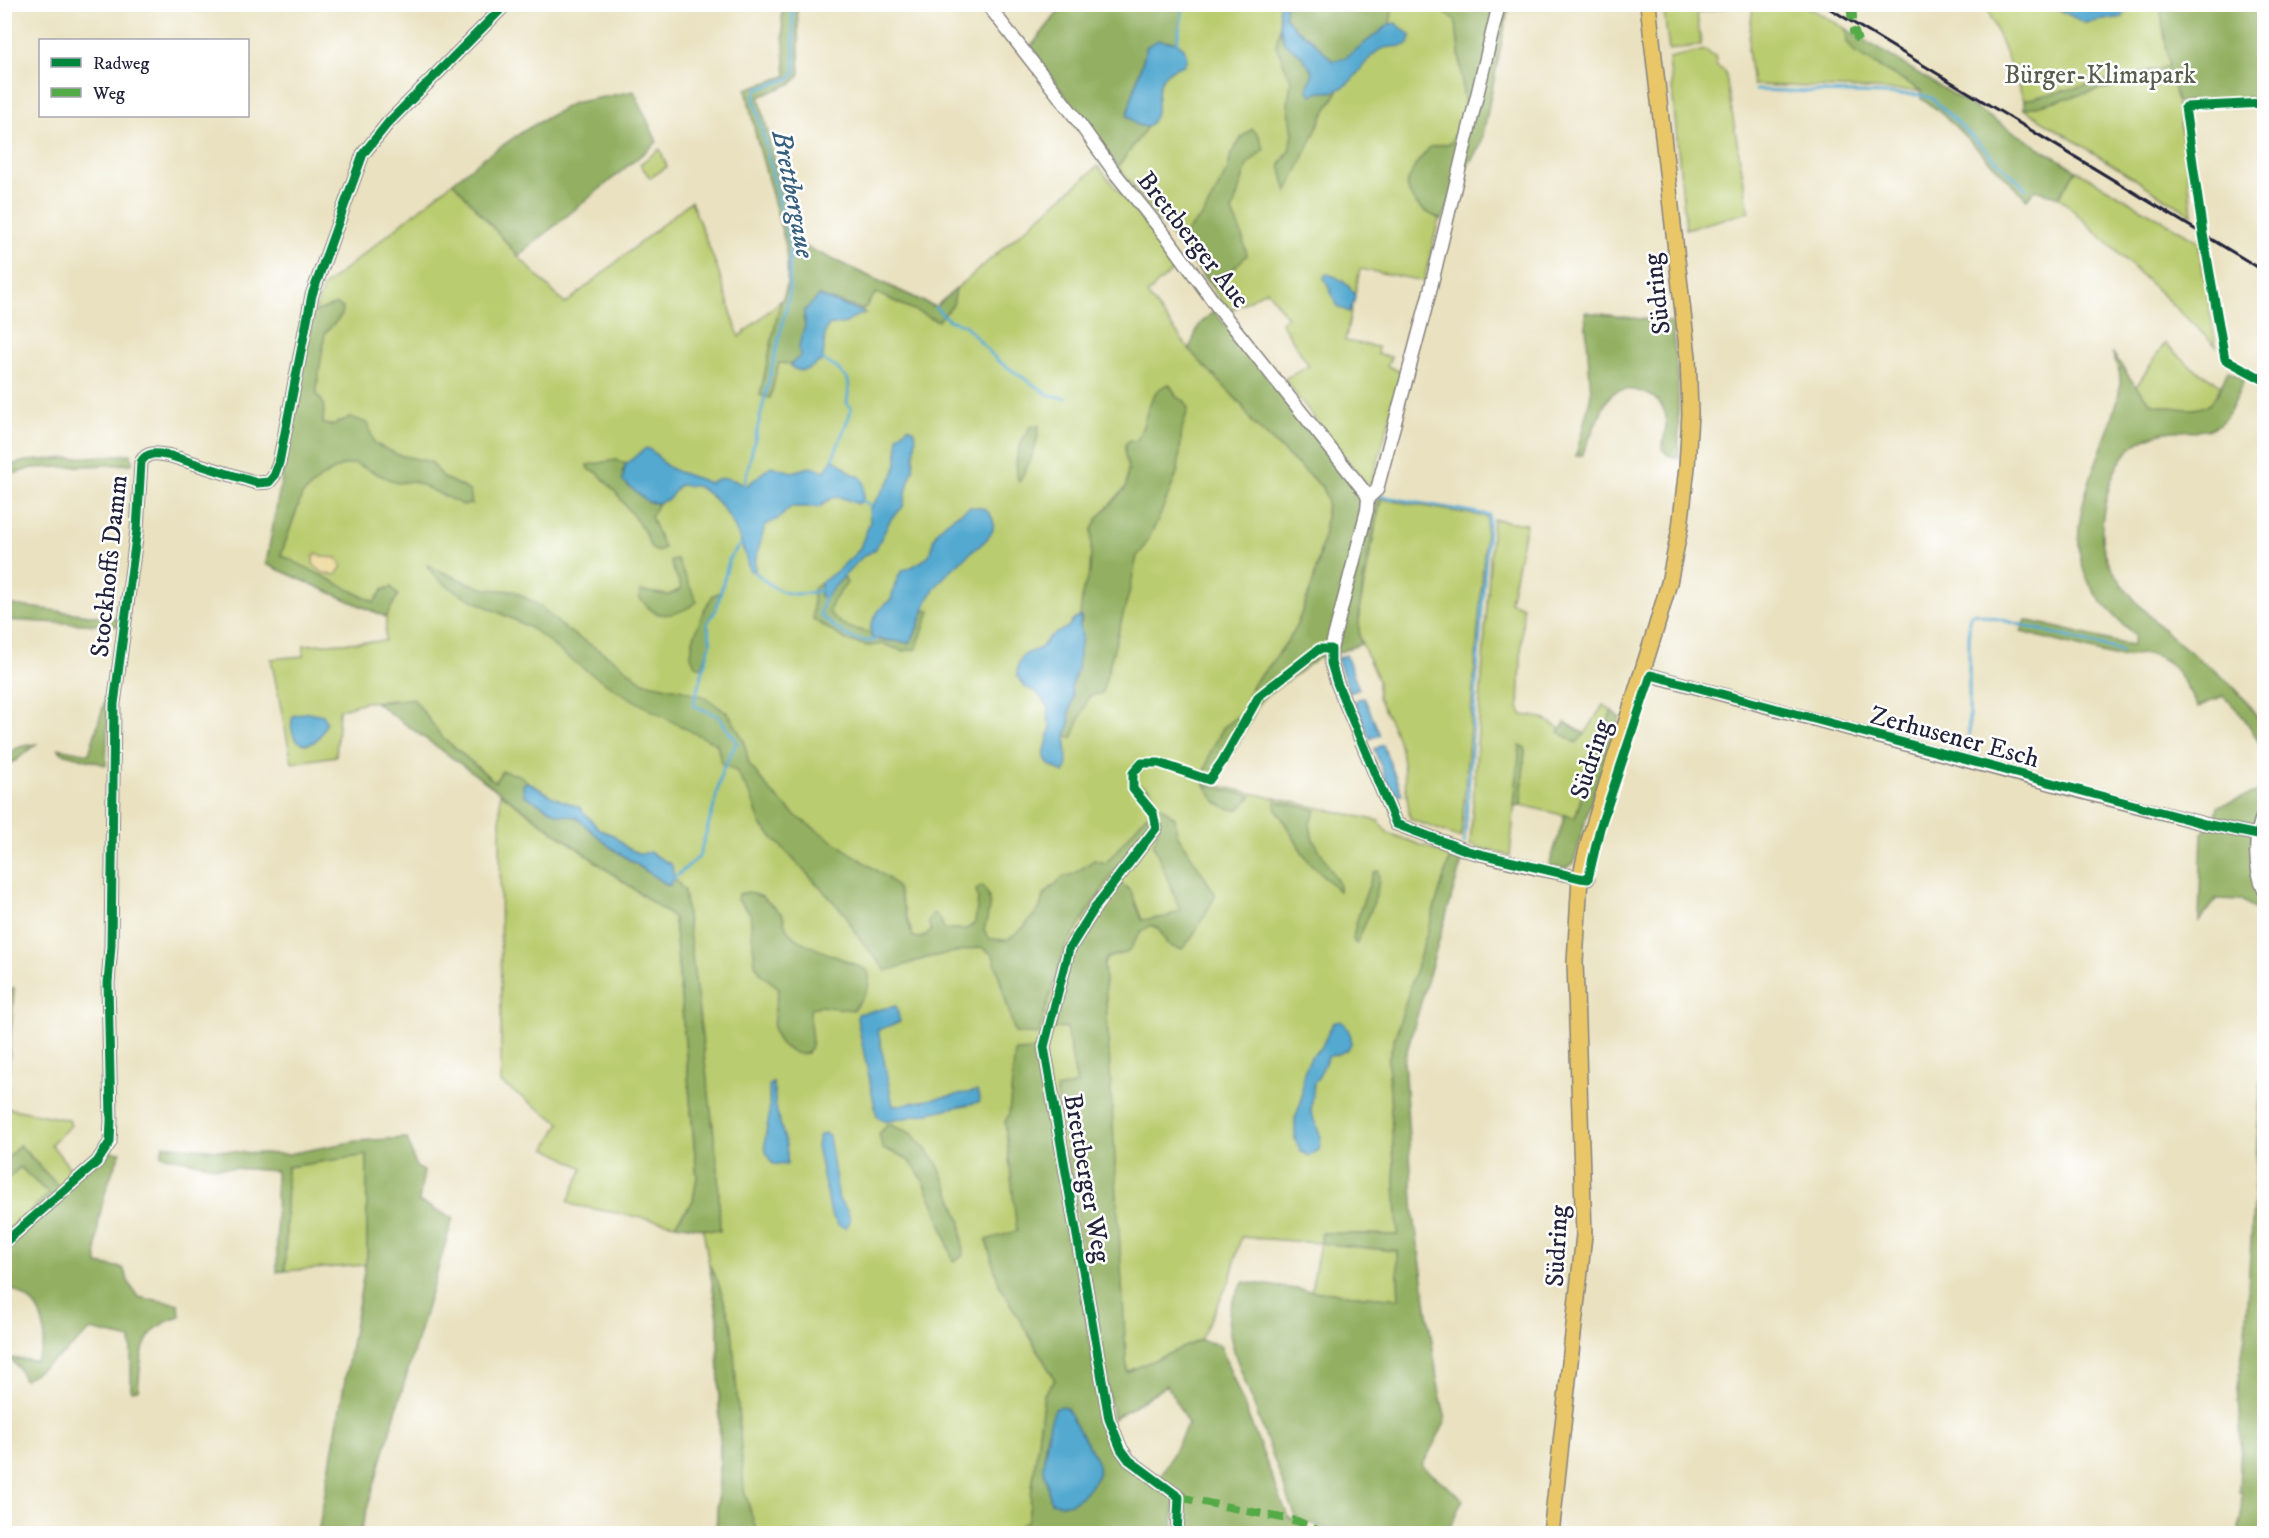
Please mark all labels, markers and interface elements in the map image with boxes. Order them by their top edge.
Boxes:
legend [39,39,249,117]
text: Radweg [93,53,149,75]
park label: Bürger-Klimapark [2004,59,2196,92]
text: Weg [92,83,125,105]
water label: Brettbergaue [764,127,822,262]
street label: Brettberger Aue [1129,165,1256,315]
street label: Südring [1636,251,1679,336]
street label: Stockhoffs Damm [84,473,135,659]
street label: Zerhusener Esch [1866,699,2043,776]
street label: Südring [1563,715,1620,803]
street label: Brettberger Weg [1055,1091,1118,1266]
street label: Südring [1539,1204,1576,1288]

